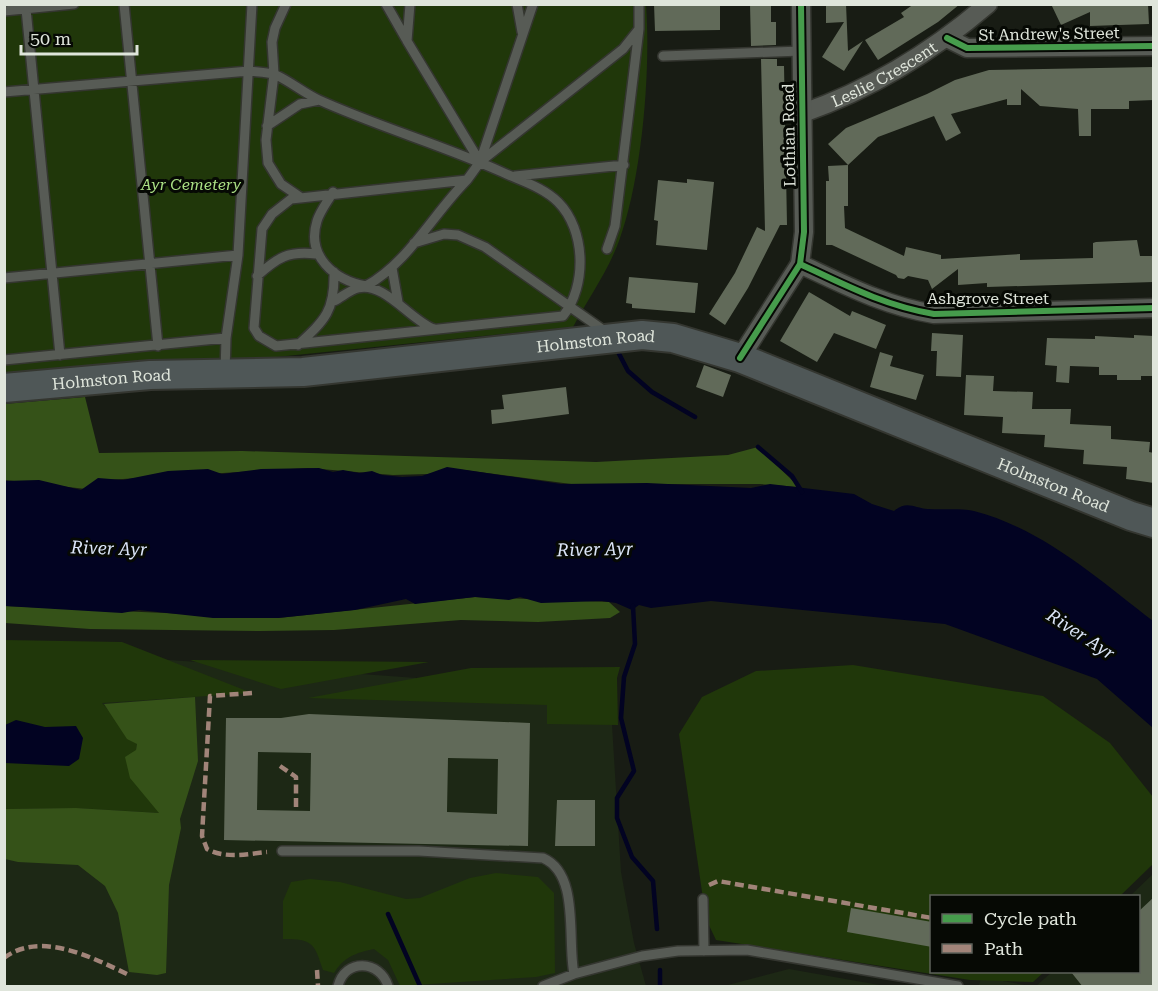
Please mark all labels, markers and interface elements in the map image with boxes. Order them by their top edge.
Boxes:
scale bar [21,18,136,56]
street label: St Andrew's Street [978,23,1120,45]
text: 50 m [30,28,71,49]
street label: Leslie Crescent [828,37,940,111]
street label: Lothian Road [779,83,799,187]
park label: Ayr Cemetery [140,175,242,194]
street label: Ashgrove Street [927,289,1049,308]
street label: Holmston Road [535,325,656,356]
street label: Holmston Road [51,365,171,393]
street label: Holmston Road [995,454,1113,516]
water label: River Ayr [69,536,148,560]
water label: River Ayr [556,538,634,560]
water label: River Ayr [1042,604,1119,664]
legend [930,895,1140,973]
text: Cycle path [984,908,1077,929]
text: Path [984,938,1023,959]

